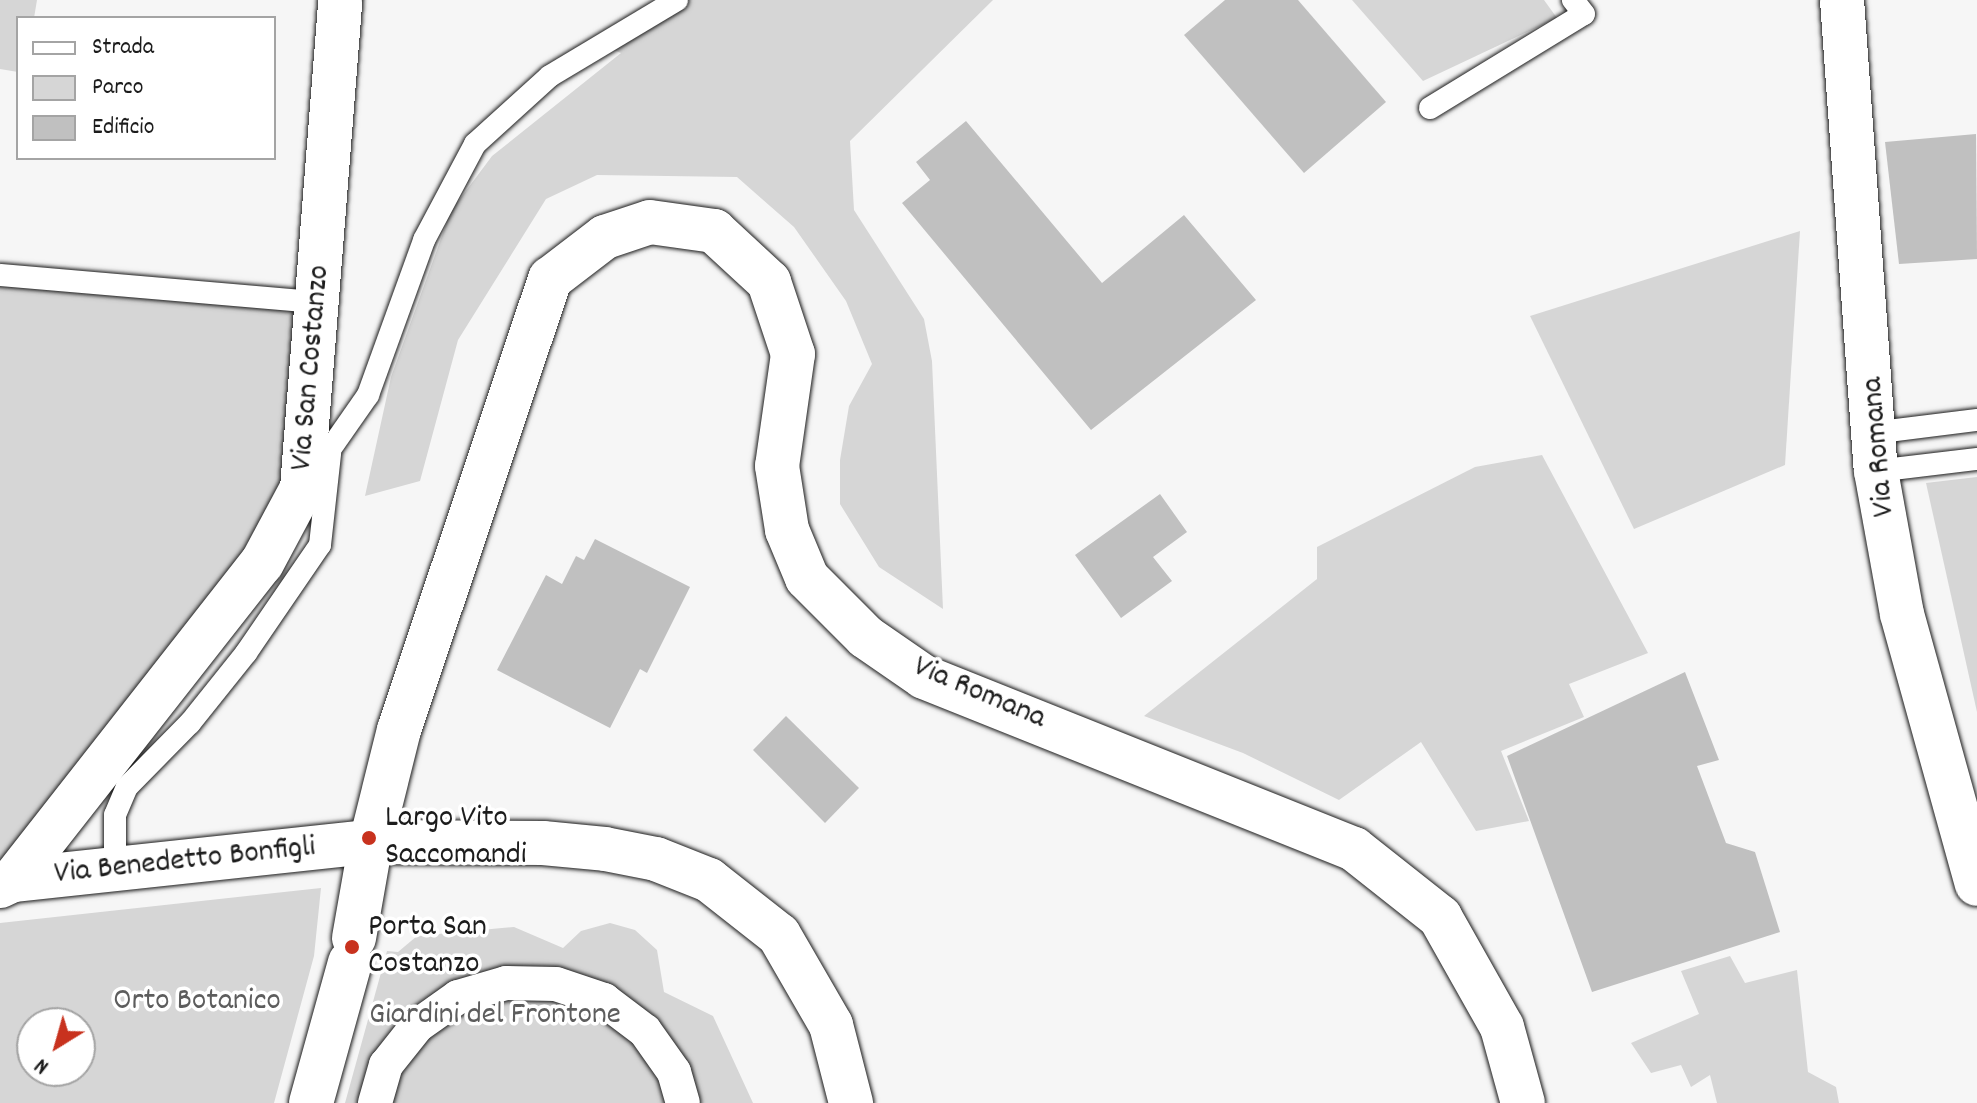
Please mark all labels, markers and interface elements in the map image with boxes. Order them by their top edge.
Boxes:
legend [16,16,276,160]
text: Strada [92,31,154,65]
text: Parco [92,71,143,105]
text: Edificio [92,111,154,145]
street label: Via San Costanzo [284,264,340,472]
street label: Via Romana [1855,375,1905,519]
street label: Via Romana [907,649,1051,739]
place label: Largo Vito Saccomandi [385,801,527,876]
street label: Via Benedetto Bonfigli [52,829,318,895]
marker: Largo Vito Saccomandi [360,829,378,847]
place label: Porta San Costanzo [368,910,487,985]
marker: Porta San Costanzo [343,938,361,956]
park label: Orto Botanico [113,983,281,1021]
park label: Giardini del Frontone [369,997,621,1035]
north arrow [16,1007,96,1087]
text: N [29,1049,56,1081]

